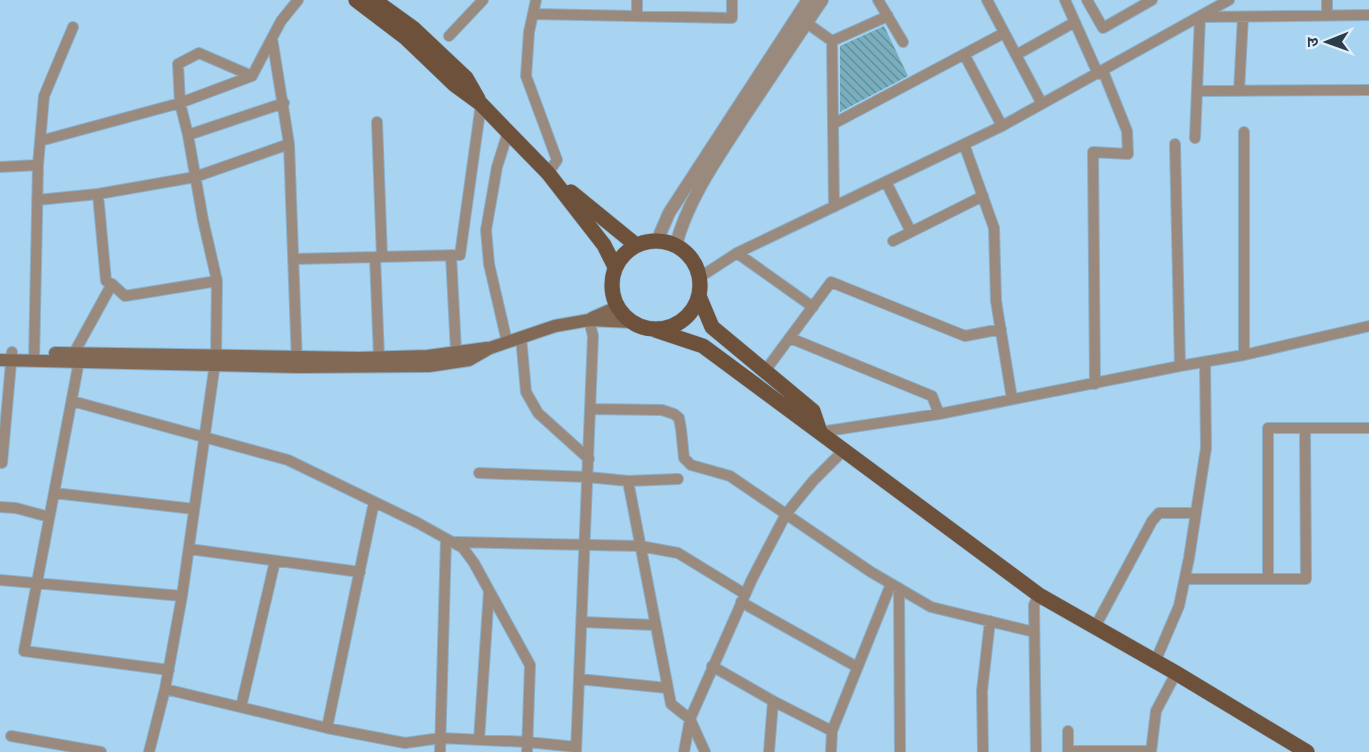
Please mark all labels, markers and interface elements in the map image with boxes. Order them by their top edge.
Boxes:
north arrow [1297,12,1357,72]
text: उ [1303,37,1322,47]

